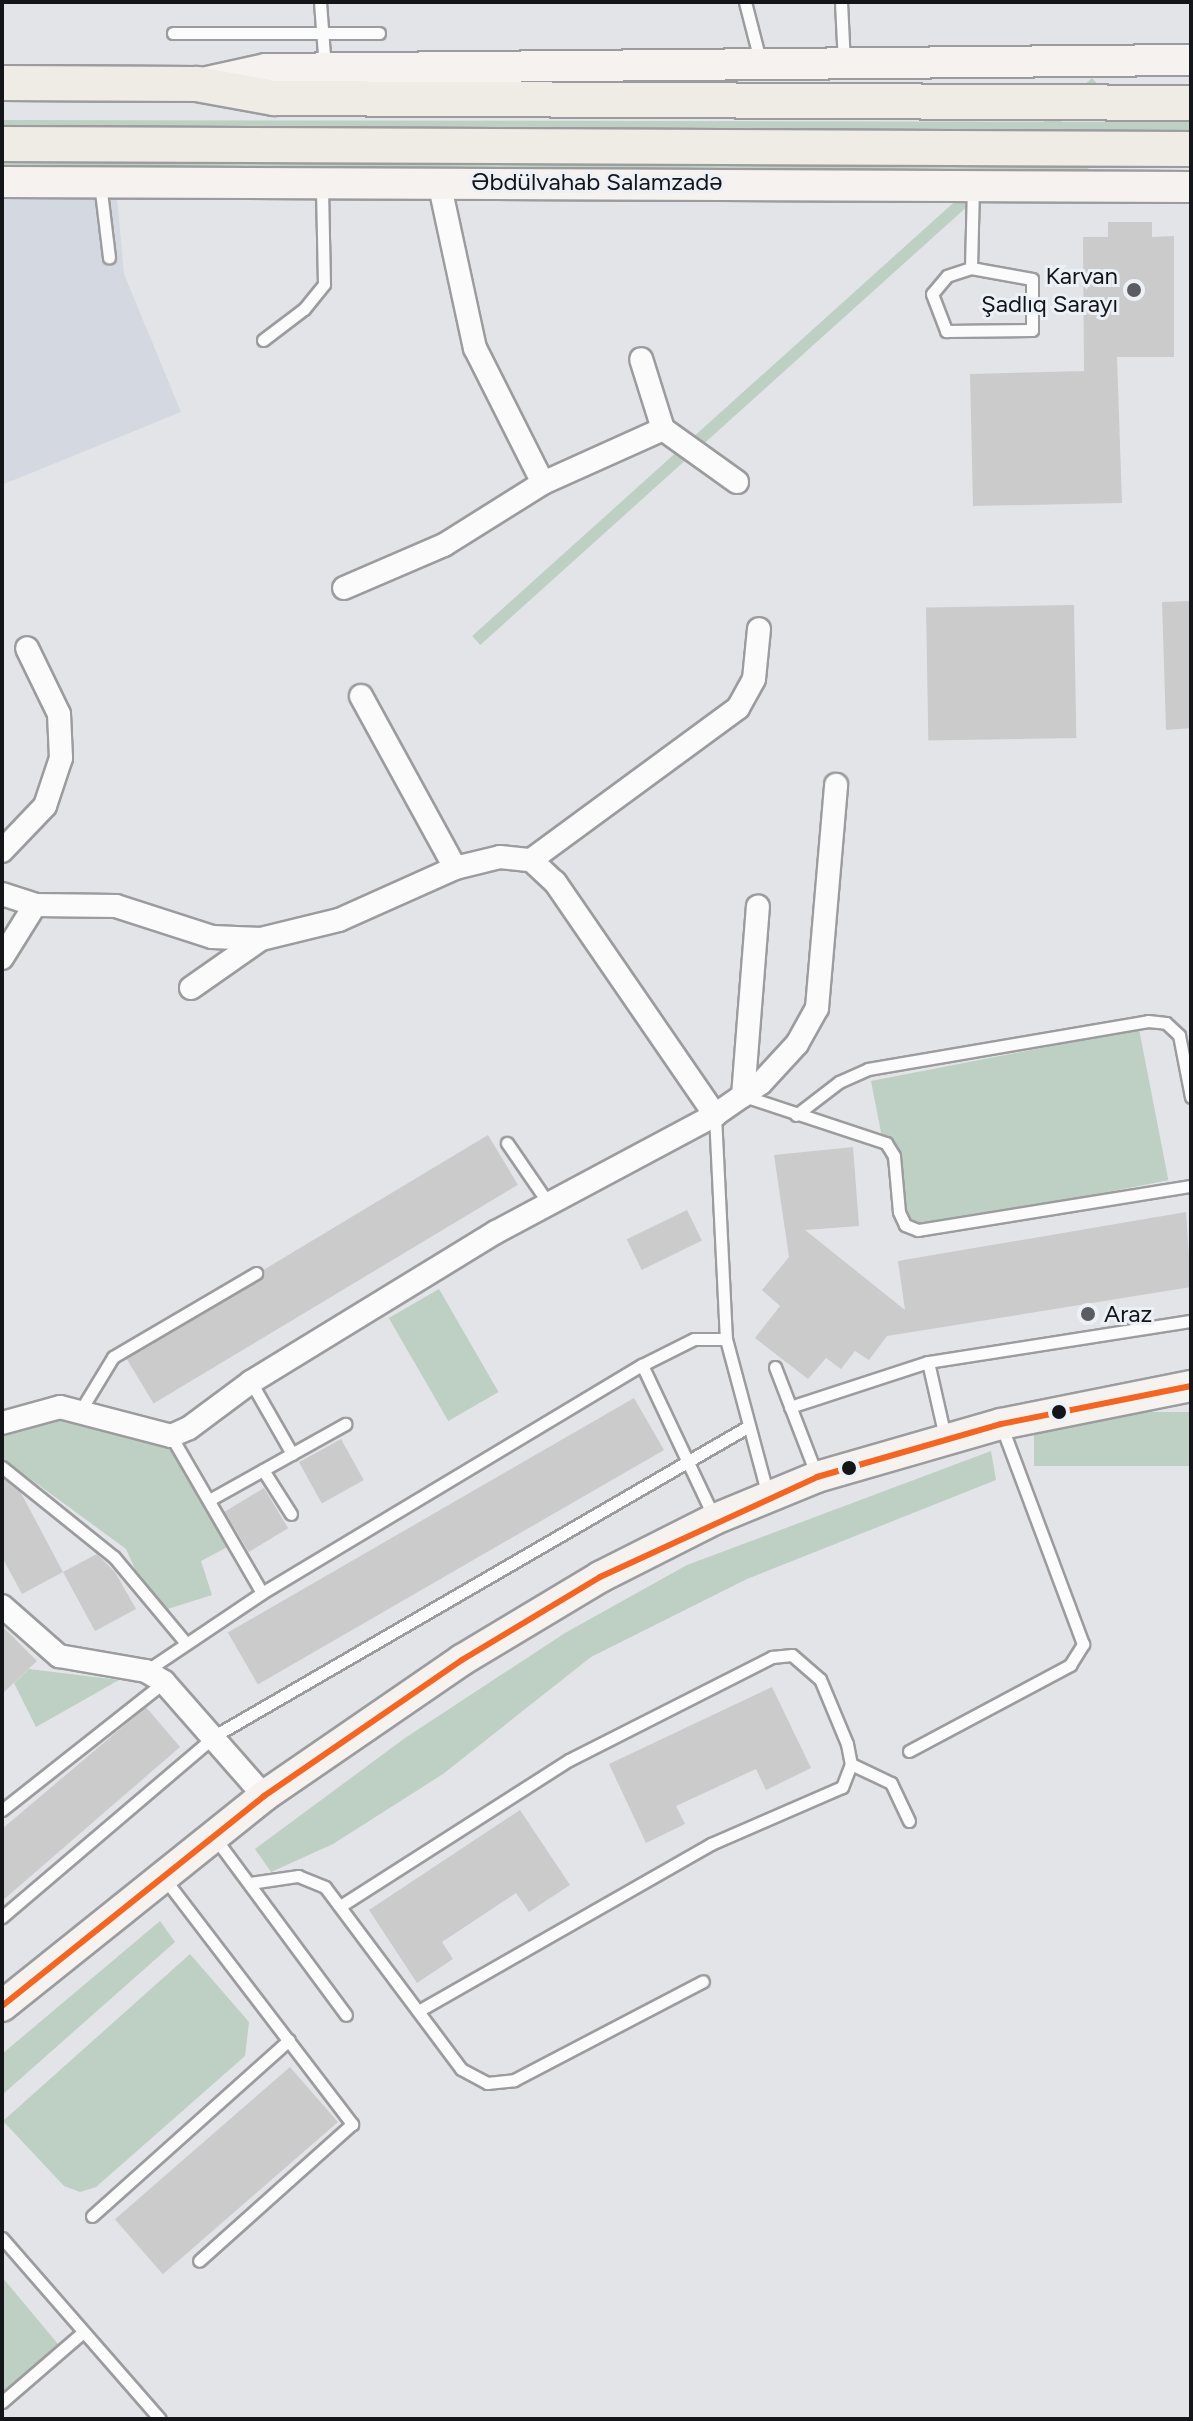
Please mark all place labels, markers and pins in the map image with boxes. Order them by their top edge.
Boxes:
place label: Karvan Şadlıq Sarayı [981,262,1118,318]
marker: Karvan Şadlıq Sarayı [1125,281,1143,299]
place label: Araz [1104,1300,1152,1328]
marker: Araz [1079,1305,1097,1323]
unlabelled marker [1051,1404,1067,1420]
unlabelled marker [841,1460,857,1476]

